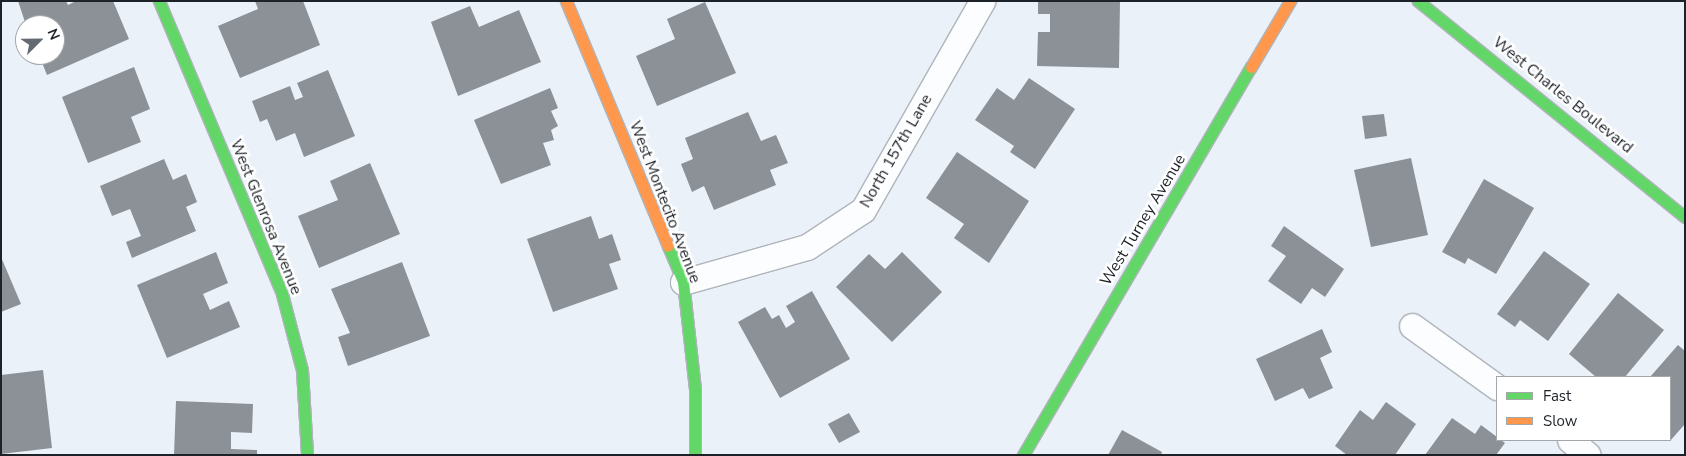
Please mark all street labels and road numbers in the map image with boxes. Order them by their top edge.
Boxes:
street label: West Charles Boulevard [1489,33,1637,157]
street label: North 157th Lane [856,91,936,211]
street label: West Montecito Avenue [625,118,705,286]
street label: West Glenrosa Avenue [226,137,306,297]
street label: West Turney Avenue [1096,151,1190,289]

